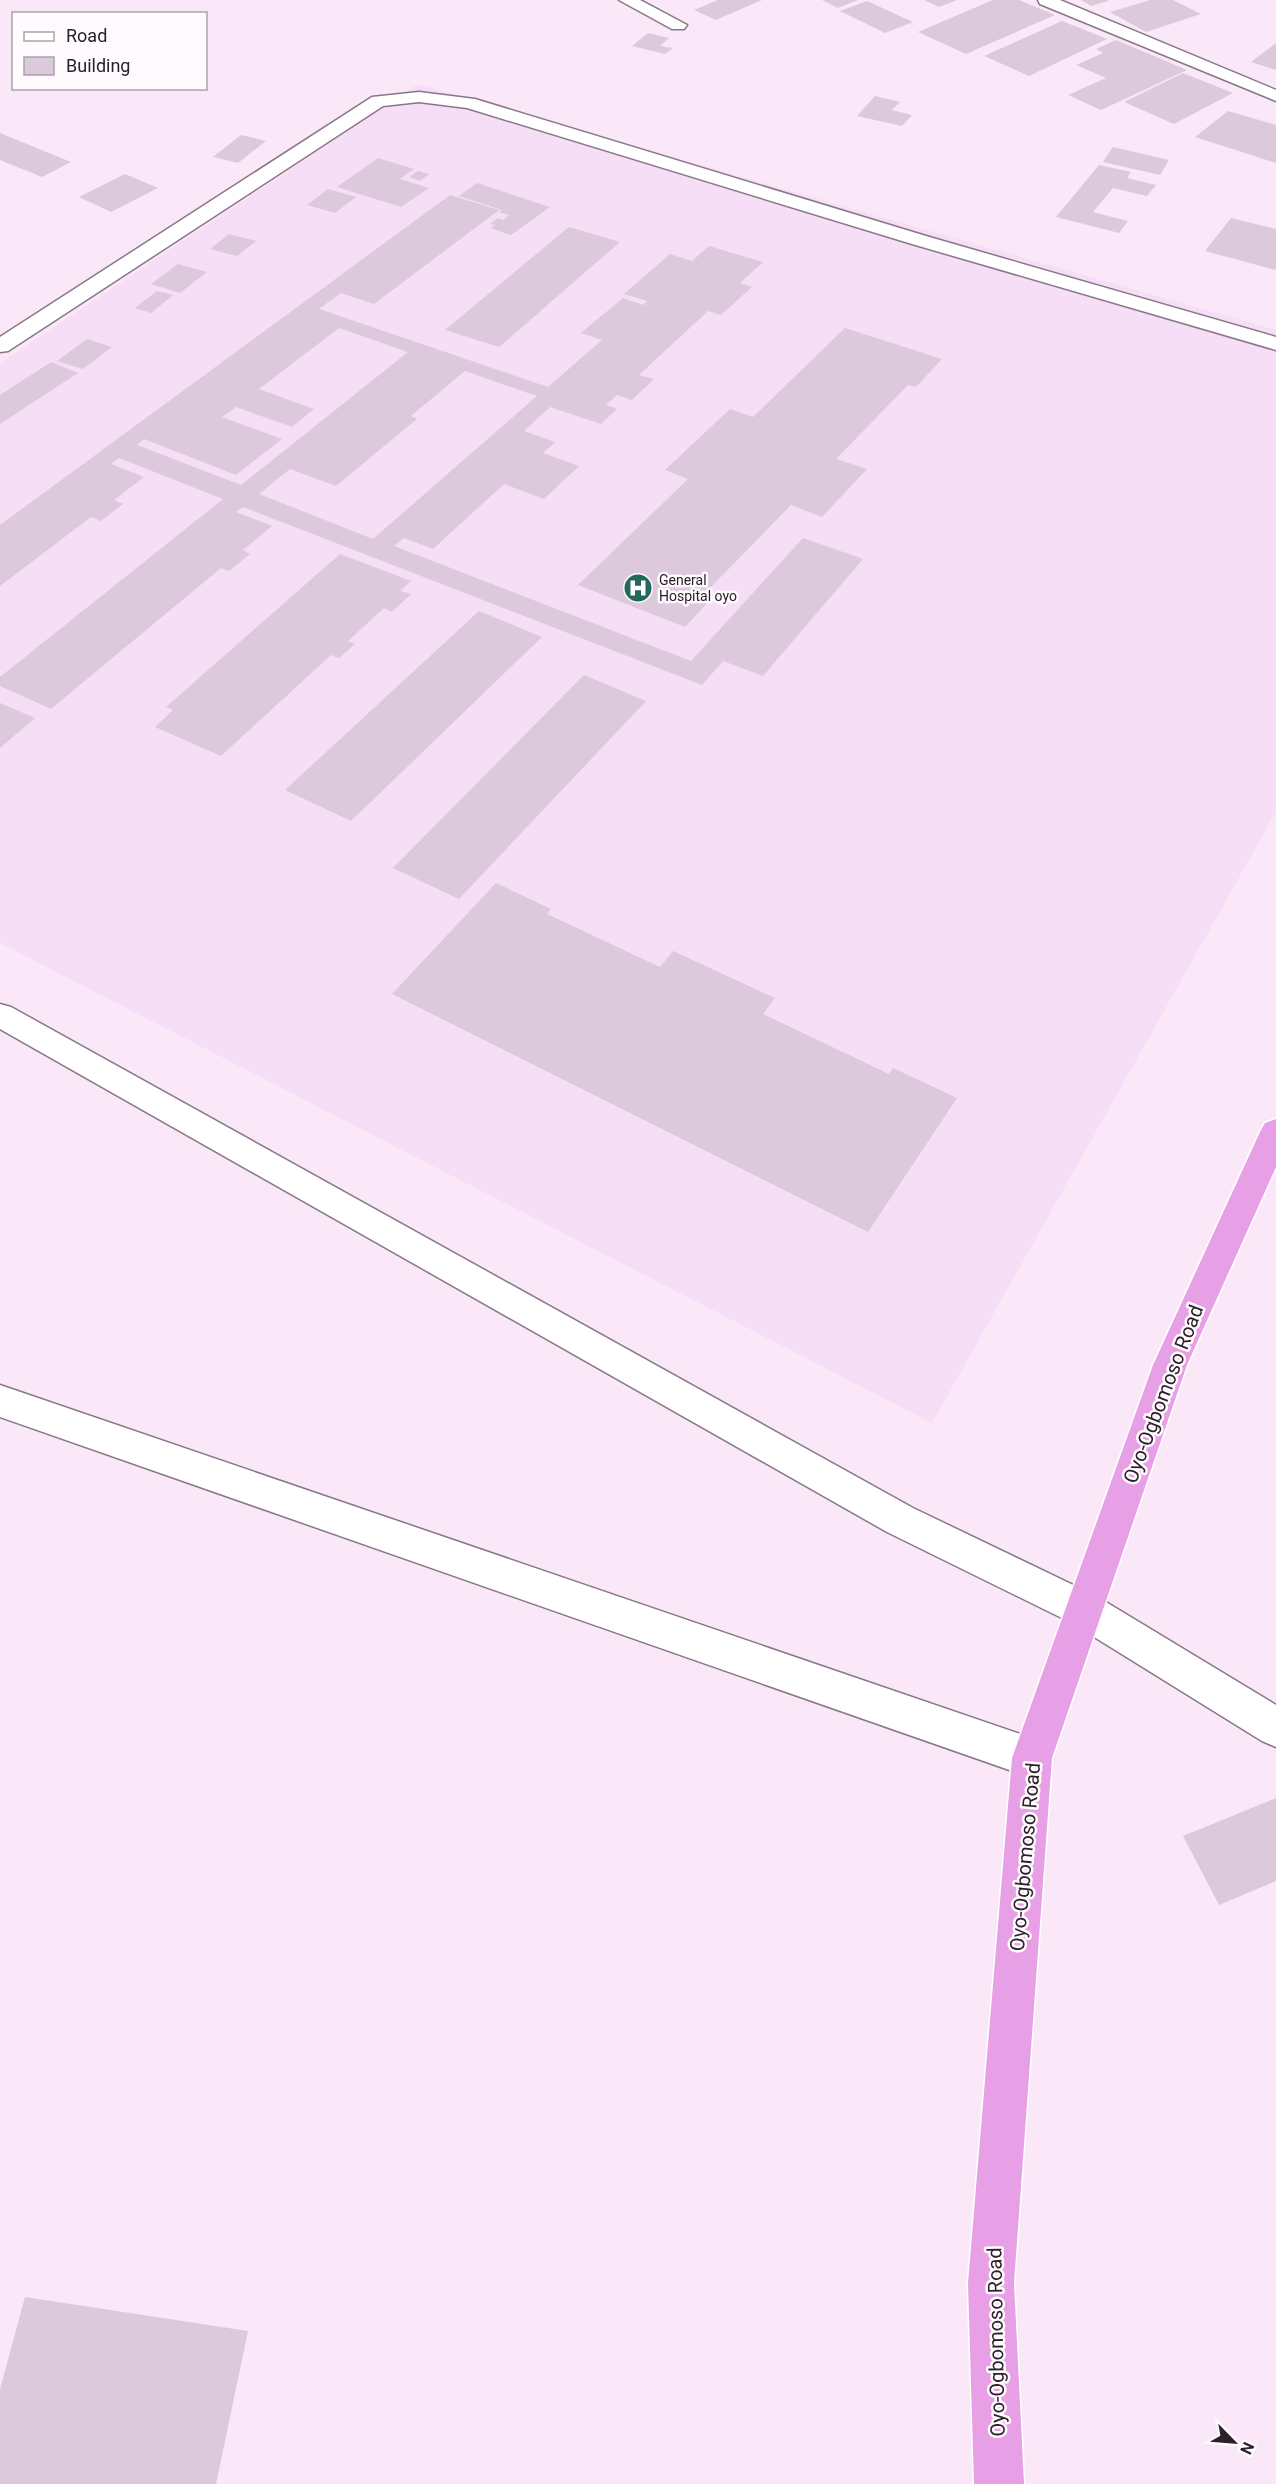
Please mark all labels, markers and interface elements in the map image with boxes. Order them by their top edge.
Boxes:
legend [12,12,207,90]
text: Road [66,25,107,46]
text: Building [66,55,130,76]
hospital icon: General Hospital oyo [622,572,654,604]
place label: General Hospital oyo [659,572,737,604]
street label: Oyo-Ogbomoso Road [1118,1301,1208,1487]
street label: Oyo-Ogbomoso Road [1005,1762,1045,1952]
street label: Oyo-Ogbomoso Road [982,2247,1010,2437]
north arrow [1204,2412,1264,2472]
text: N [1236,2439,1258,2457]

